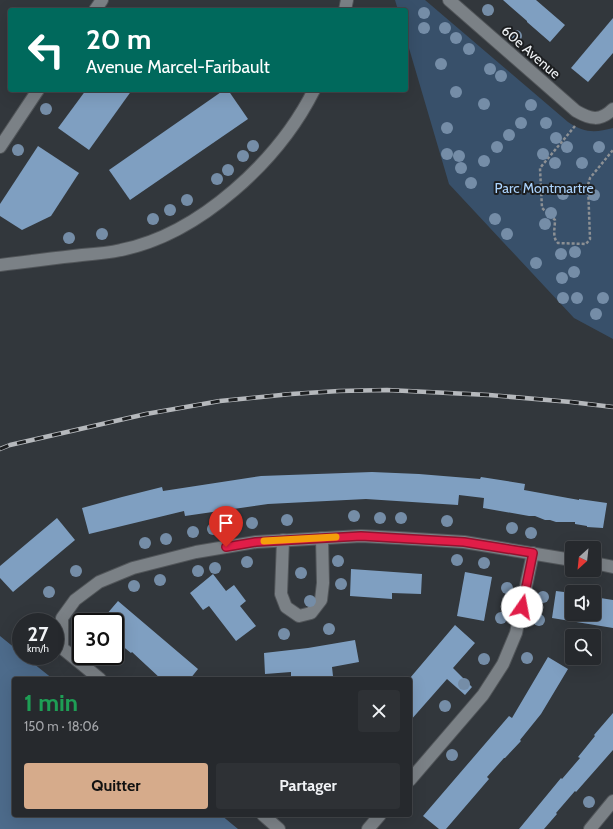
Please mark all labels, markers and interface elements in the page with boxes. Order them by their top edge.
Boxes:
street label: 60e Avenue [498,21,564,83]
text: 20 m [86,22,151,56]
icon: left [20,24,72,76]
text: Avenue Marcel-Faribault [86,56,270,78]
park label: Parc Montmartre [494,179,594,197]
pin [209,506,243,547]
icon: arrive [215,512,237,534]
north arrow [565,541,601,577]
map controls [565,541,601,665]
button: sound [565,585,601,621]
position arrow [501,586,543,628]
speed limit sign: 30 [72,613,124,665]
text: 27 [28,622,48,646]
button: search [565,629,601,665]
text: km/h [27,642,49,655]
text: 1 min [24,688,78,717]
button: close [358,690,400,732]
text: 150 m · 18:06 [24,718,99,734]
button: Quitter [24,763,208,809]
button: Partager [216,763,400,809]

